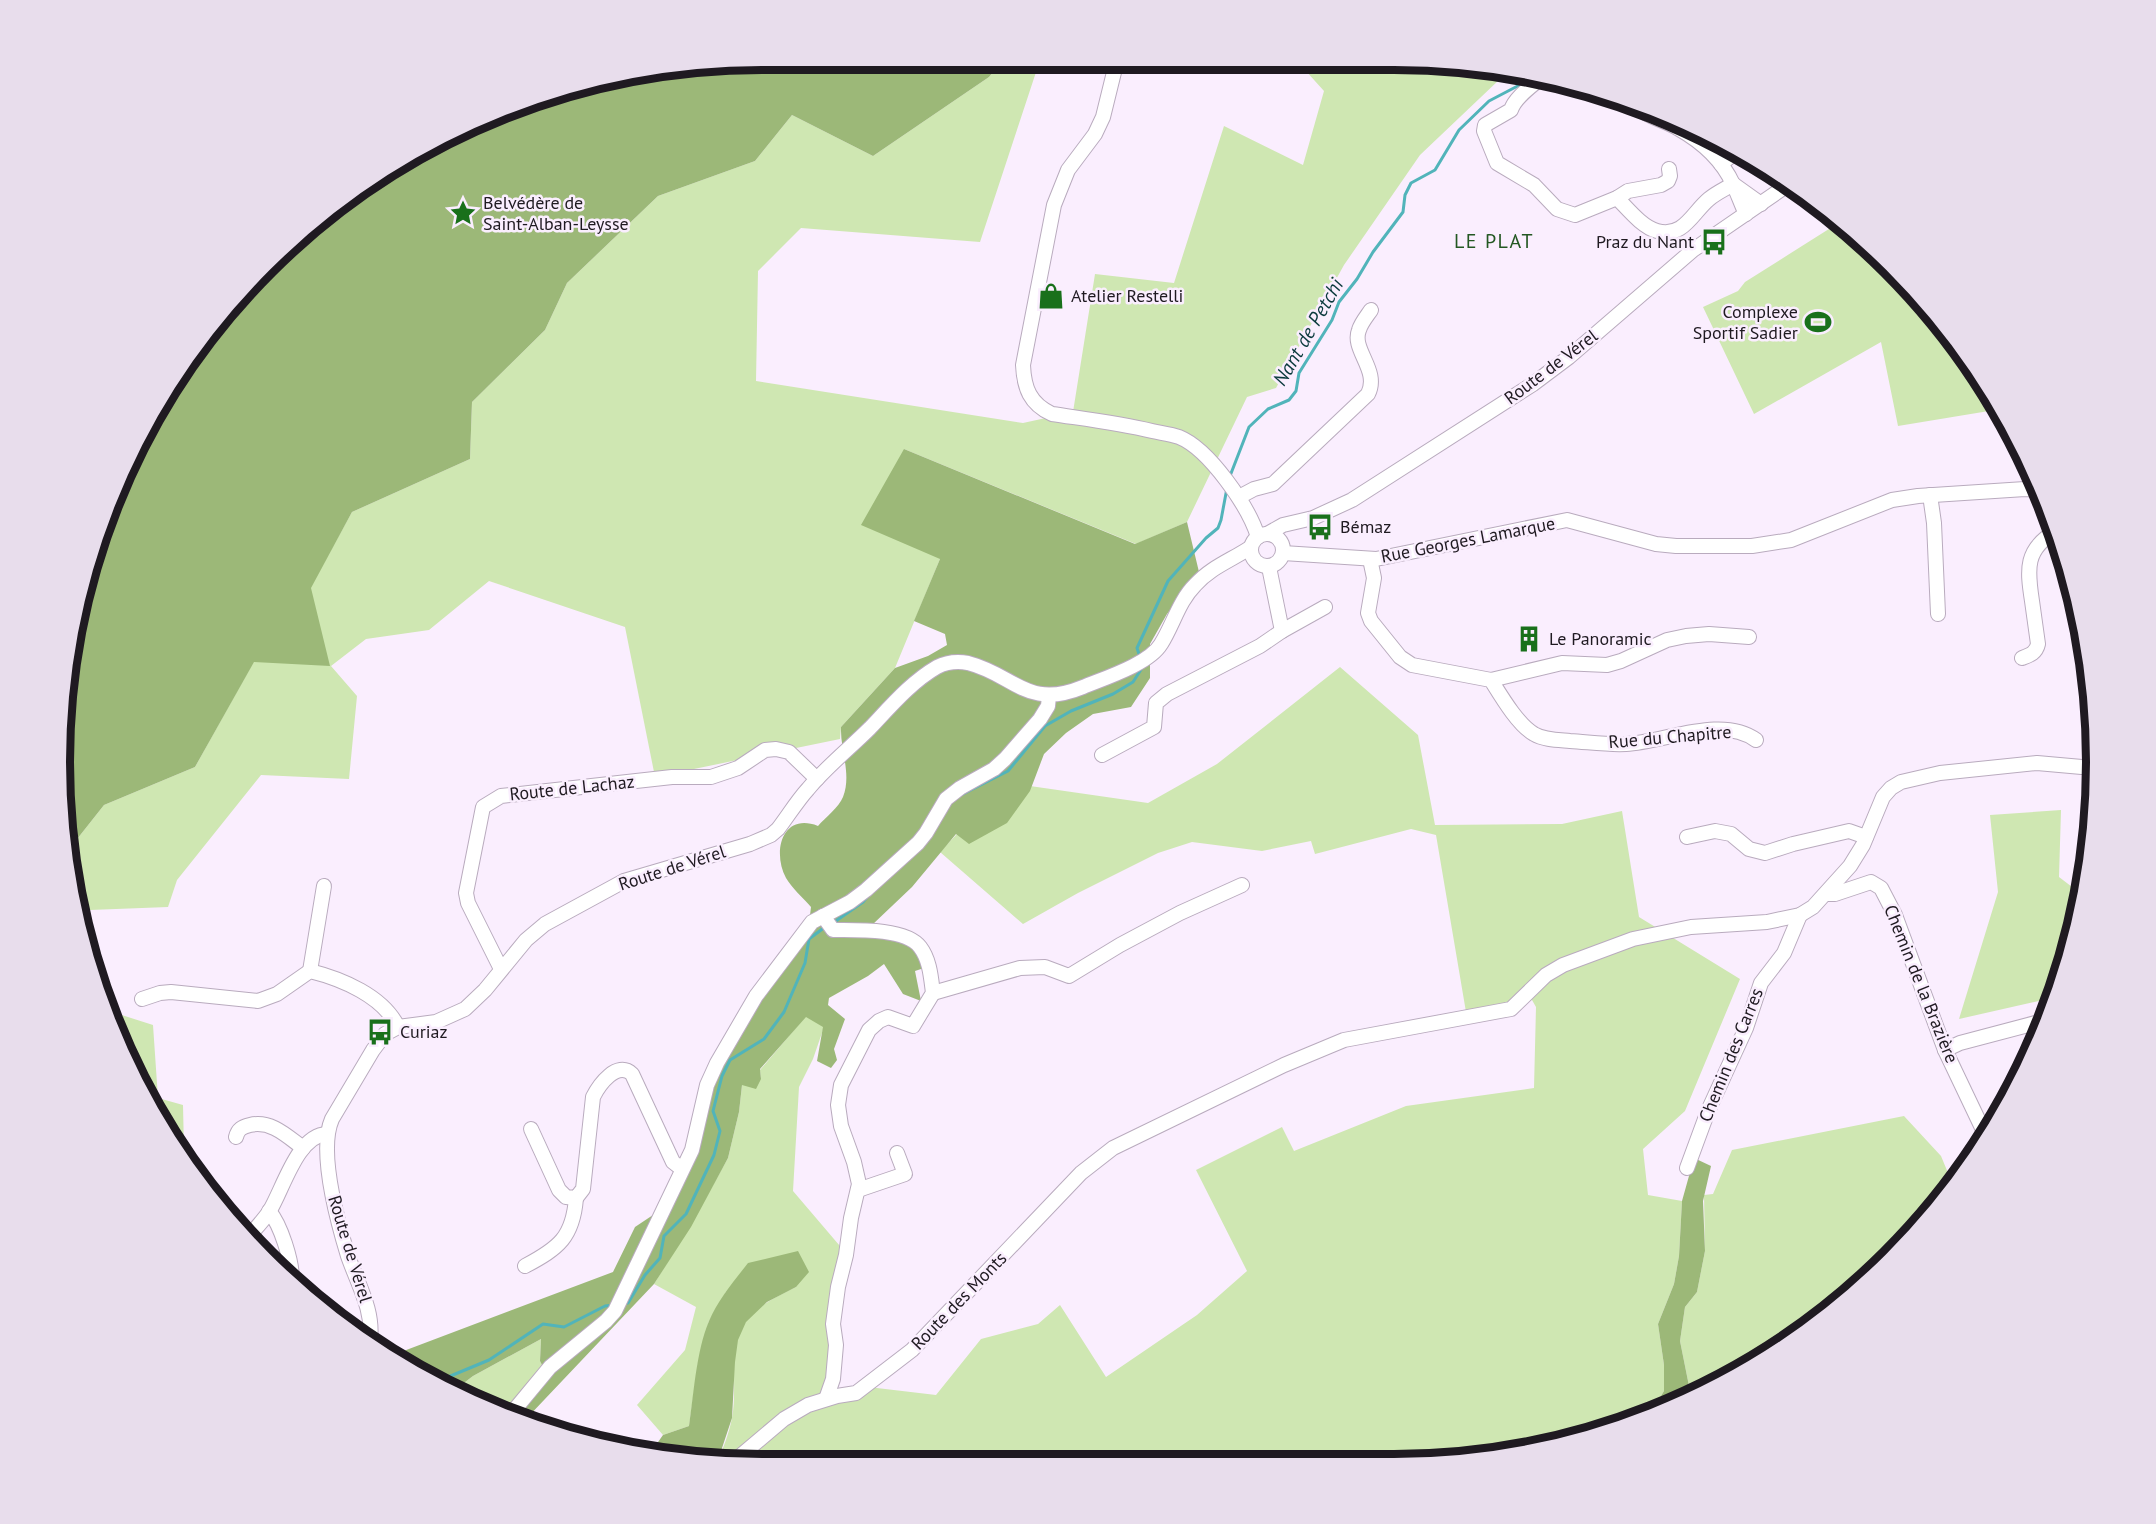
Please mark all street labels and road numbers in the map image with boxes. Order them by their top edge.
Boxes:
street label: Route de Vérel [1499,324,1603,409]
street label: Rue Georges Lamarque [1379,511,1557,568]
street label: Rue du Chapitre [1608,720,1732,753]
street label: Route de Lachaz [508,770,636,805]
street label: Route de Vérel [616,839,729,896]
street label: Chemin de la Brazière [1879,901,1964,1066]
street label: Chemin des Carres [1693,984,1768,1125]
street label: Route de Vérel [323,1192,378,1306]
street label: Route des Monts [906,1247,1011,1355]

